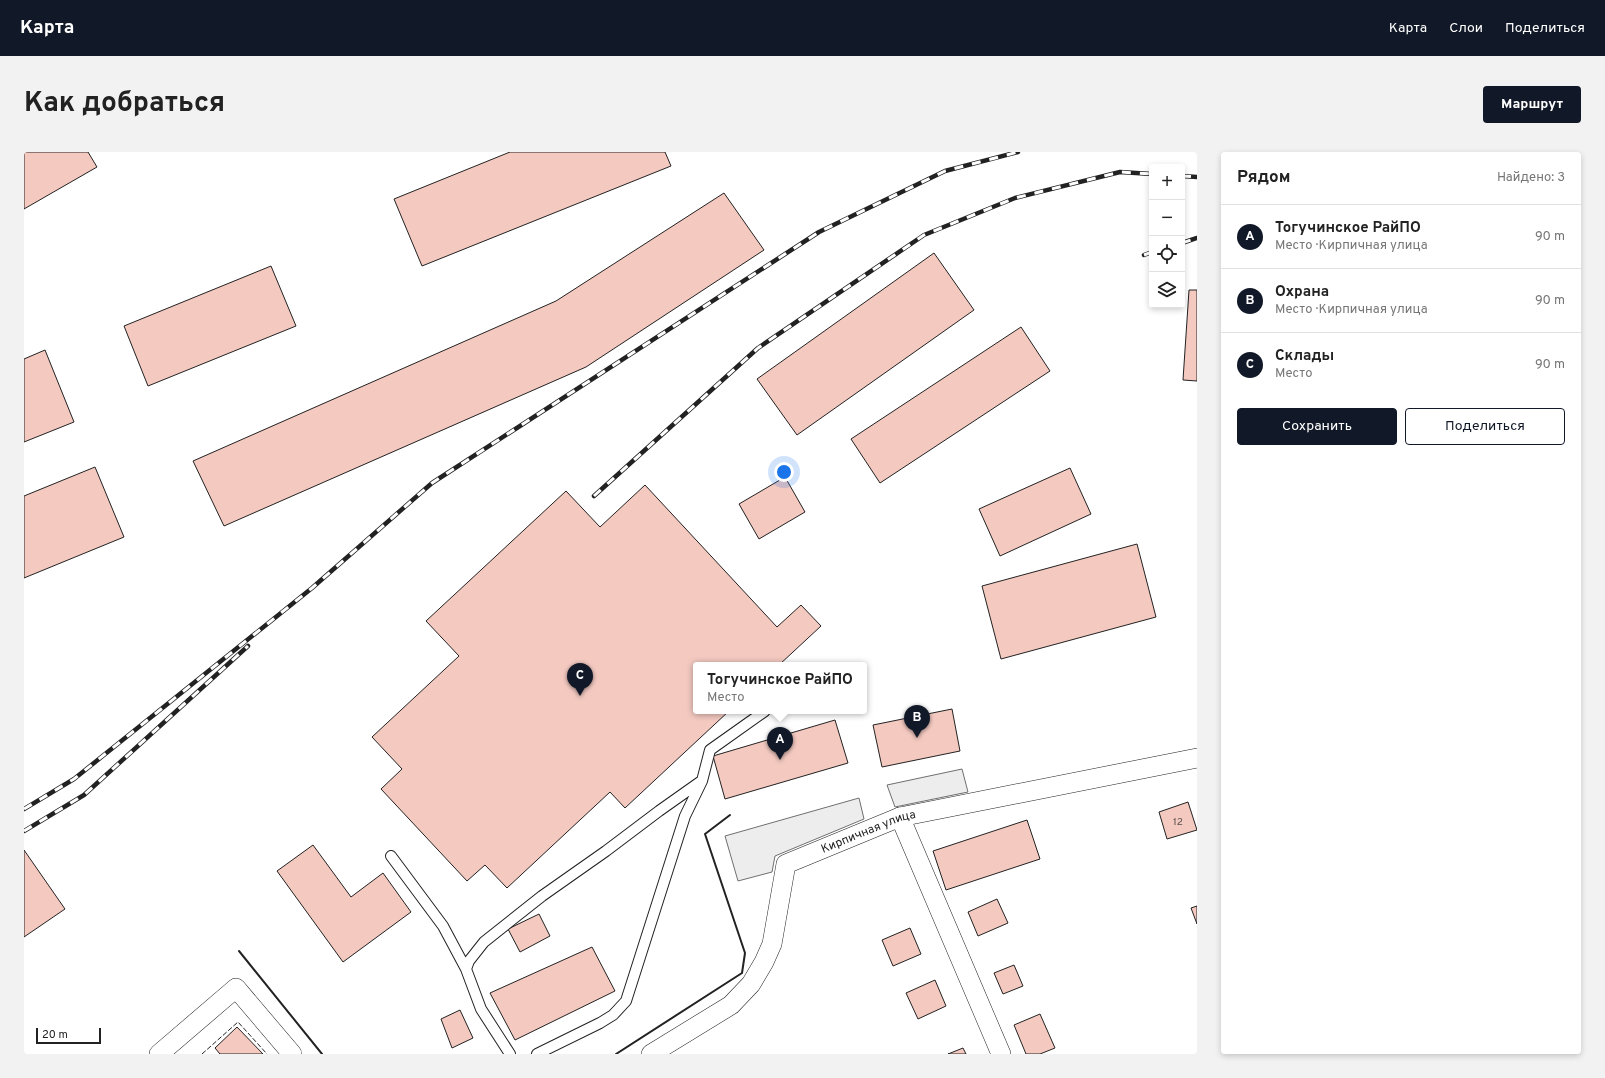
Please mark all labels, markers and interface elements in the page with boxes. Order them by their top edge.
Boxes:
text: Карта [20,16,74,40]
text: Карта [1389,20,1427,37]
text: Слои [1449,20,1483,37]
text: Поделиться [1505,20,1585,37]
text: Как добраться [24,86,225,122]
button: Маршрут [1483,86,1581,123]
map controls [1149,164,1185,308]
button: + [1149,164,1185,200]
text: Рядом [1237,167,1290,189]
text: Найдено: 3 [1497,170,1565,186]
button: − [1149,200,1185,236]
text: Тогучинское РайПО [1275,219,1421,238]
text: A [1245,229,1255,245]
text: 90 m [1535,229,1565,245]
button: locate [1149,236,1185,272]
text: Место · Кирпичная улица [1275,238,1427,254]
button: layers [1149,272,1185,308]
text: Охрана [1275,283,1329,302]
text: B [1246,293,1254,309]
text: 90 m [1535,293,1565,309]
text: Место · Кирпичная улица [1275,302,1427,318]
text: Склады [1275,347,1334,366]
text: C [1246,357,1254,373]
text: 90 m [1535,357,1565,373]
text: Место [1275,366,1312,382]
button: Сохранить [1237,408,1397,445]
button: Поделиться [1405,408,1565,445]
your location [774,462,794,482]
popup [693,662,867,714]
pin: C [567,663,593,696]
text: Тогучинское РайПО [707,671,853,690]
text: Место [707,690,745,706]
pin: B [904,705,930,738]
pin: A [767,727,793,760]
street label: Кирпичная улица [819,807,917,858]
house number: 12 [1173,816,1183,829]
scale bar [36,1026,101,1045]
text: 20 m [42,1028,68,1042]

